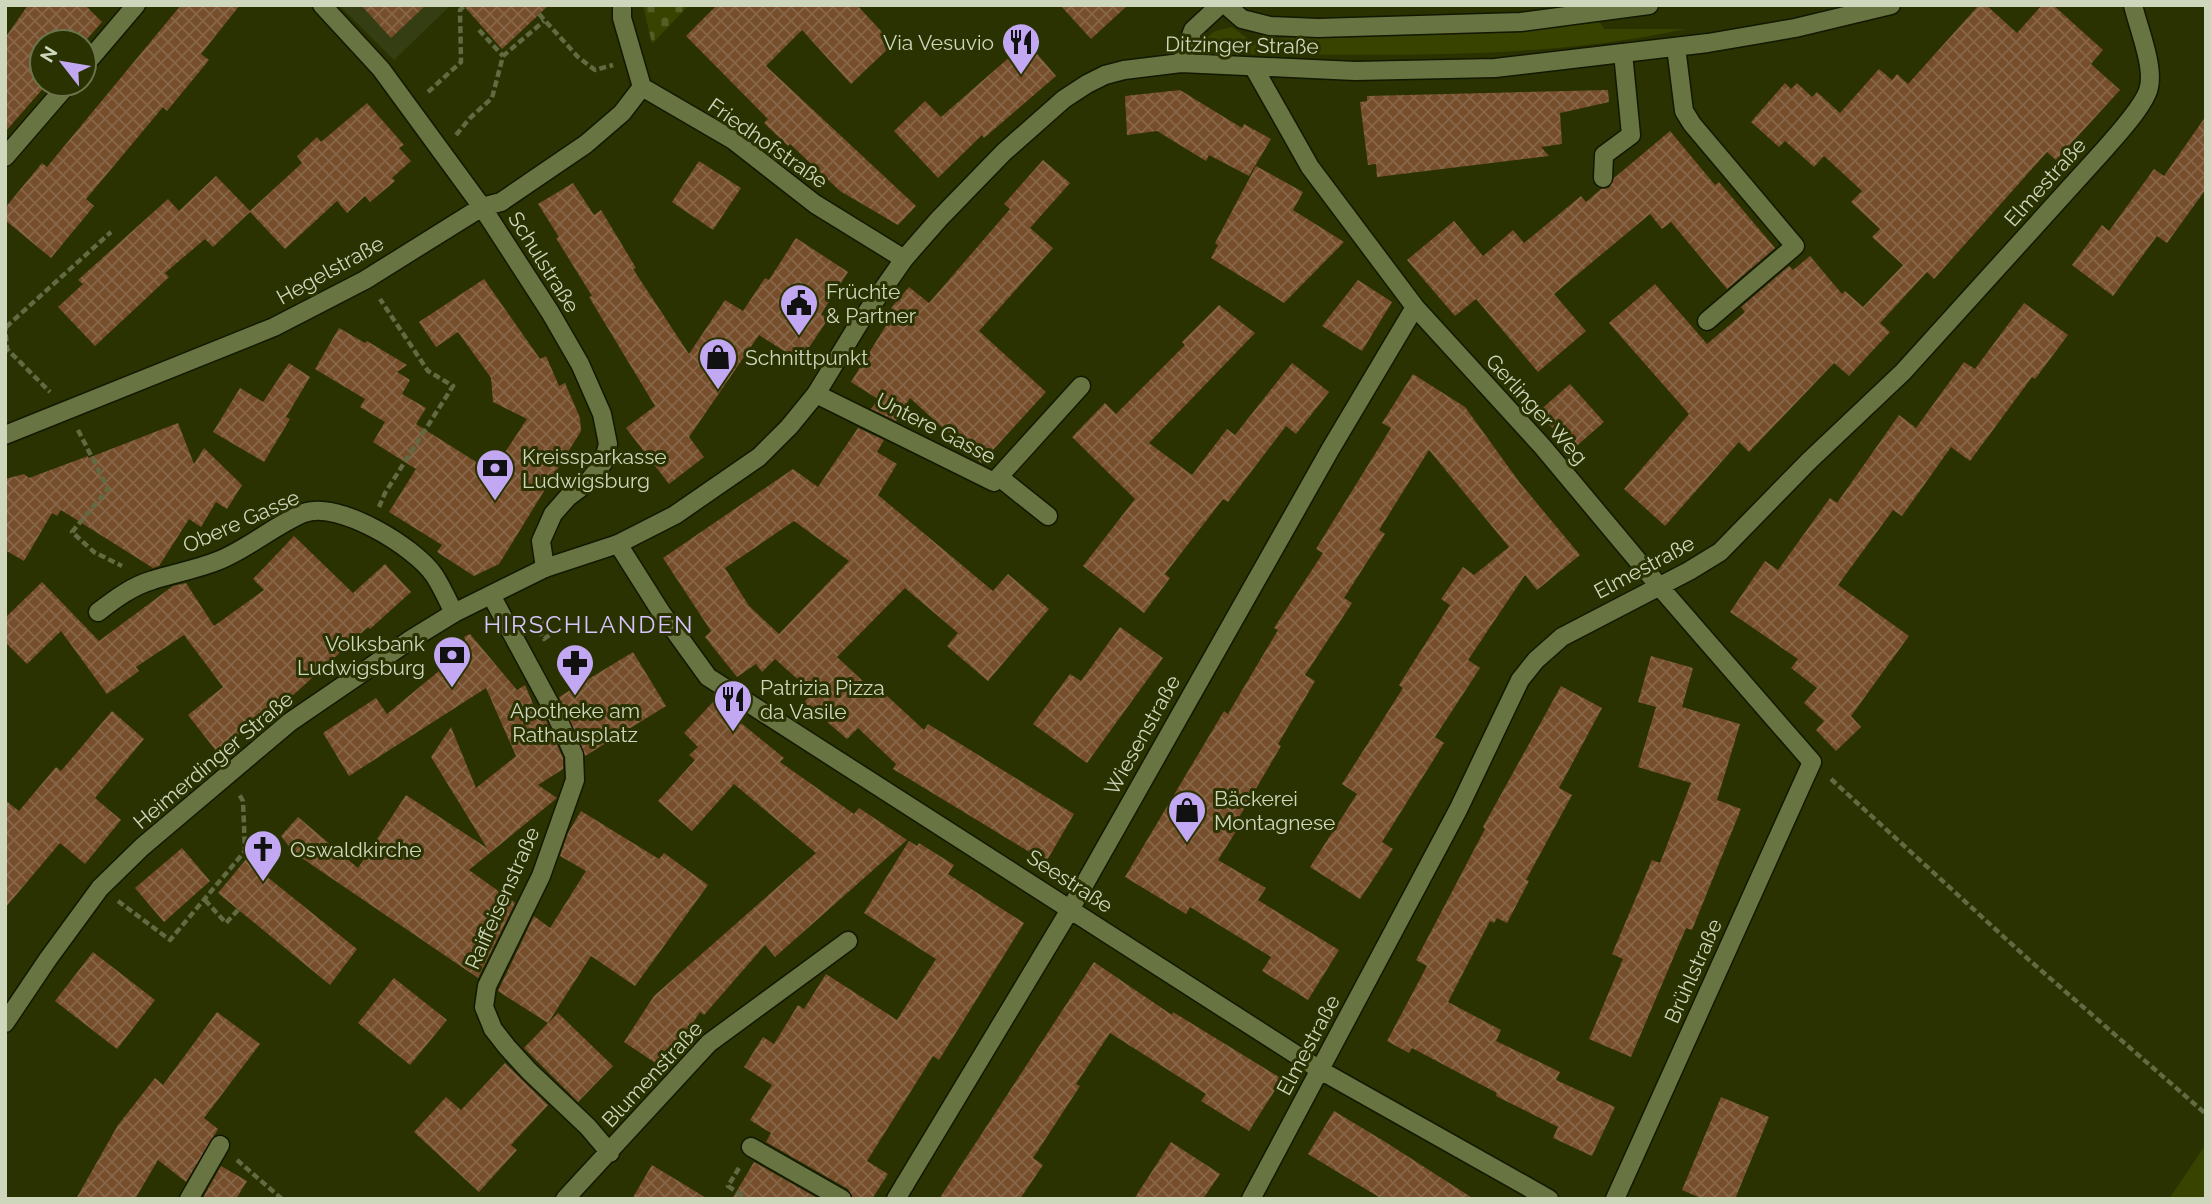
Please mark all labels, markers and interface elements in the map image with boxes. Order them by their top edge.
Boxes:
restaurant icon: Via Vesuvio [1000,21,1042,76]
north arrow [28,28,98,98]
place label: Via Vesuvio [883,30,994,55]
street label: Ditzinger Straße [1165,31,1319,59]
text: N [35,42,62,66]
street label: Friedhofstraße [703,93,833,193]
street label: Elmestraße [1999,133,2091,231]
street label: Schulstraße [503,207,585,317]
street label: Hegelstraße [272,230,388,310]
place label: Früchte & Partner [826,279,917,328]
public building icon: Früchte & Partner [778,282,820,337]
shop icon: Schnittpunkt [697,336,739,391]
place label: Schnittpunkt [745,345,868,370]
street label: Gerlinger Weg [1481,349,1593,469]
street label: Untere Gasse [872,387,1000,469]
place label: Kreissparkasse Ludwigsburg [522,444,667,493]
bank icon: Kreissparkasse Ludwigsburg [474,447,516,502]
street label: Obere Gasse [179,484,303,558]
street label: Elmestraße [1590,530,1698,604]
district label: HIRSCHLANDEN [483,610,695,639]
place label: Volksbank Ludwigsburg [297,631,425,680]
bank icon: Volksbank Ludwigsburg [431,634,473,689]
pharmacy icon: Apotheke am Rathausplatz [554,642,596,697]
street label: Wiesenstraße [1099,671,1185,799]
place label: Patrizia Pizza da Vasile [760,675,885,724]
restaurant icon: Patrizia Pizza da Vasile [712,678,754,733]
street label: Heimerdinger Straße [128,686,298,834]
place label: Apotheke am Rathausplatz [510,698,640,747]
place label: Bäckerei Montagnese [1214,786,1335,835]
shop icon: Bäckerei Montagnese [1166,789,1208,844]
street label: Raiffeisenstraße [459,823,545,973]
church icon: Oswaldkirche [242,828,284,883]
place label: Oswaldkirche [290,837,422,862]
street label: Seestraße [1022,844,1118,918]
street label: Brühlstraße [1659,915,1727,1027]
street label: Elmestraße [1271,991,1345,1099]
street label: Blumenstraße [597,1016,707,1132]

